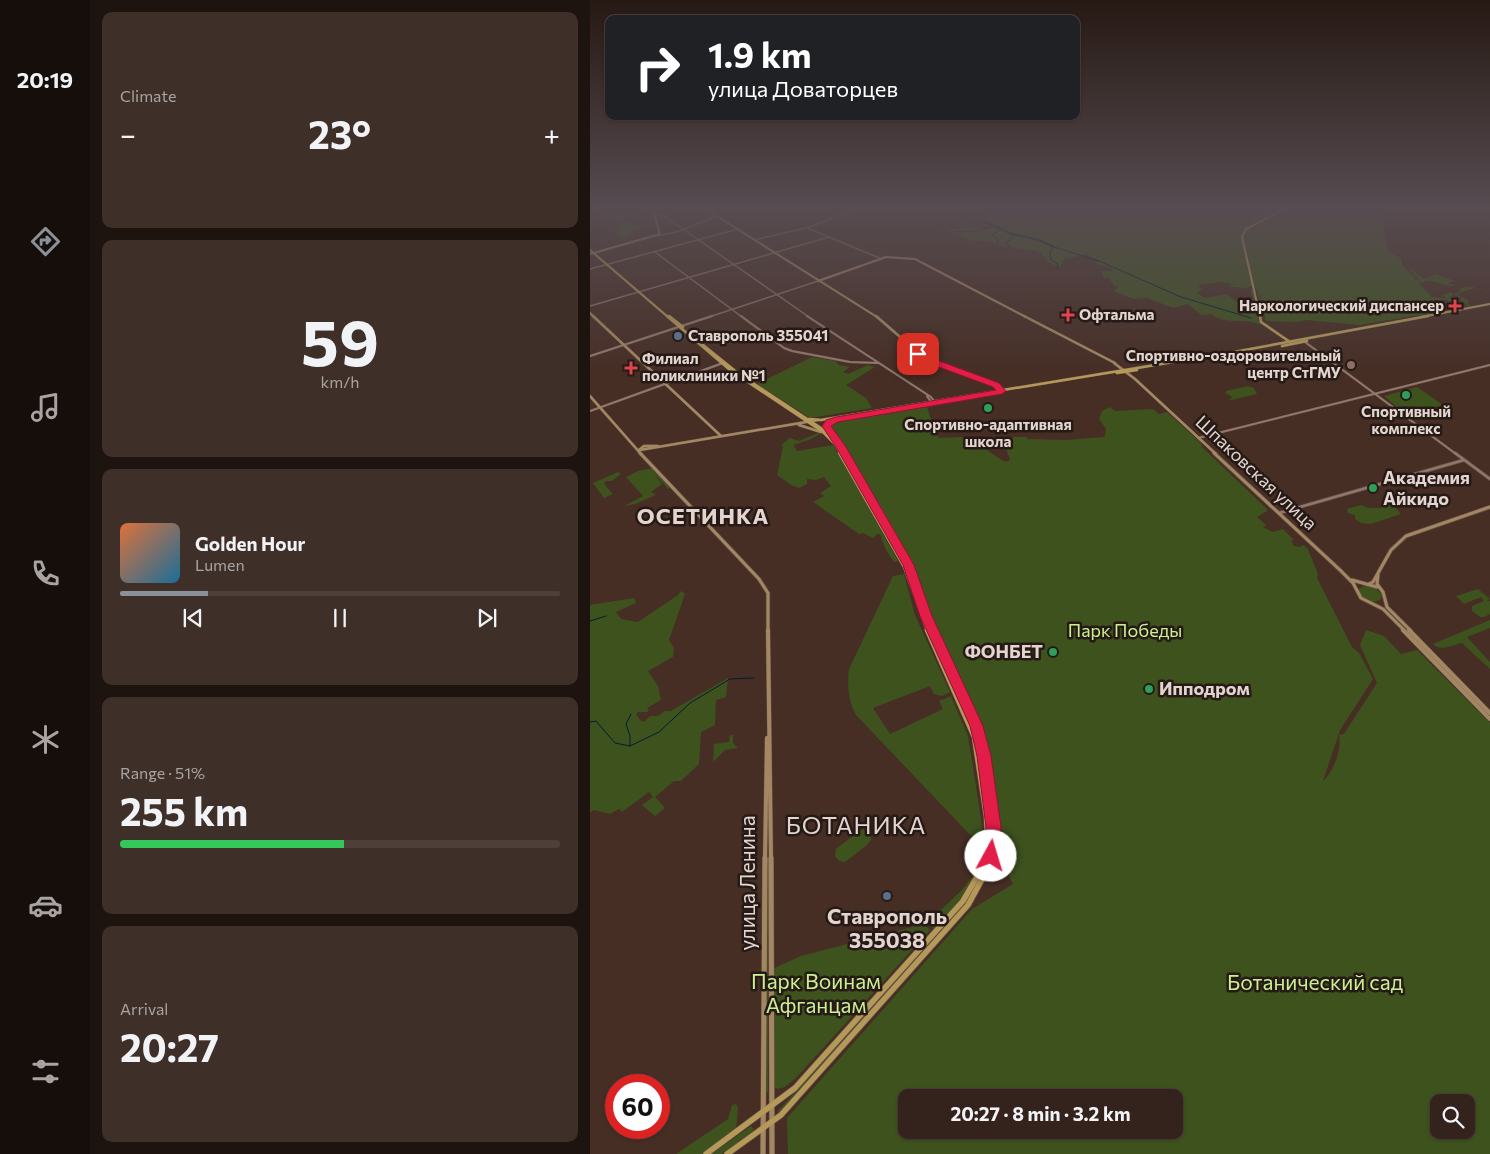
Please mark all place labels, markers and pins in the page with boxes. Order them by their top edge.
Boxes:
place label: Наркологический диспансер [1239,296,1444,314]
marker: Наркологический диспансер [1448,299,1462,313]
place label: Офтальма [1079,305,1154,323]
marker: Офтальма [1061,308,1075,322]
place label: Ставрополь 355041 [688,326,828,344]
marker: Ставрополь 355041 [672,330,684,342]
pin [897,333,939,375]
place label: Спортивно-оздоровительный центр СтГМУ [1126,346,1342,381]
place label: Филиал поликлиники №1 [642,349,766,384]
marker: Спортивно-оздоровительный центр СтГМУ [1345,359,1357,371]
marker: Филиал поликлиники №1 [624,361,638,375]
marker: Спортивный комплекс [1400,389,1412,401]
marker: Спортивно-адаптивная школа [982,402,994,414]
place label: Спортивный комплекс [1361,402,1451,437]
place label: Спортивно-адаптивная школа [904,415,1072,450]
place label: Академия Айкидо [1383,466,1470,509]
marker: Академия Айкидо [1367,482,1379,494]
place label: ФОНБЕТ [965,640,1043,662]
marker: ФОНБЕТ [1047,646,1059,658]
place label: Ипподром [1159,677,1250,699]
marker: Ипподром [1143,683,1155,695]
marker: Ставрополь 355038 [881,890,893,902]
place label: Ставрополь 355038 [827,903,947,952]

